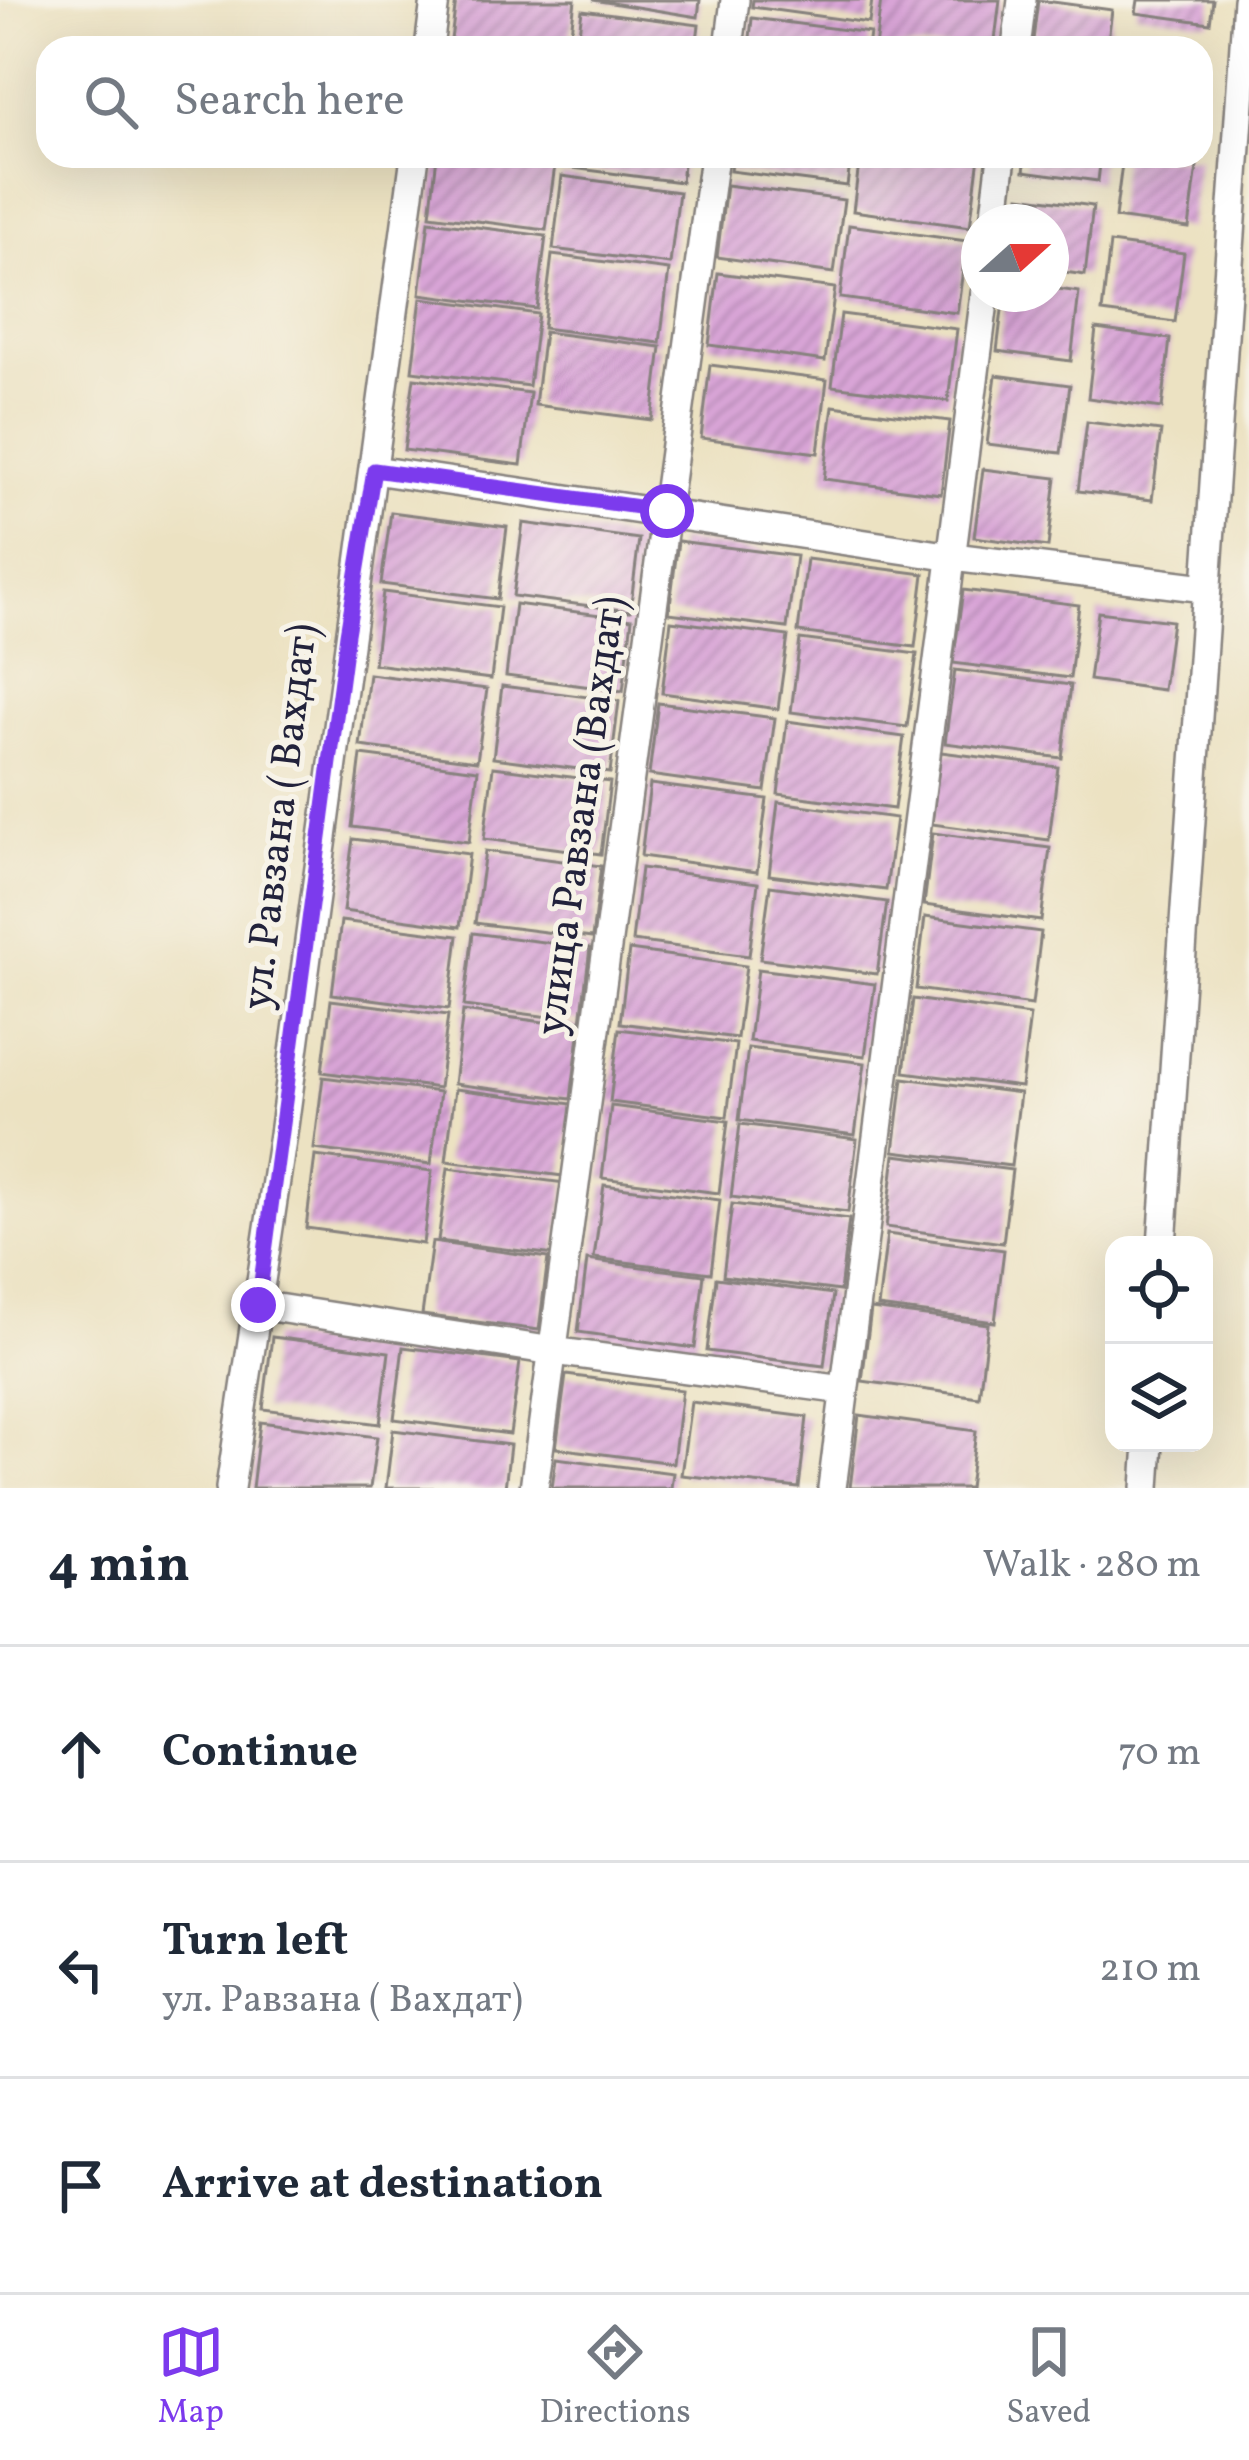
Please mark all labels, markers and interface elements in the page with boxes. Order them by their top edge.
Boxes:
search box [36,36,1213,168]
icon: search [78,69,144,135]
text: Search here [174,71,405,134]
north arrow [961,204,1069,312]
route start [640,484,694,538]
street label: улица Равзана (Вахдат) [523,593,643,1039]
street label: ул. Равзана ( Вахдат) [229,621,335,1013]
map controls [1105,1236,1213,1452]
button: locate [1105,1236,1213,1344]
route end [231,1278,285,1332]
button: layers [1105,1344,1213,1452]
text: 4 min [48,1531,190,1602]
text: Walk · 280 m [983,1539,1201,1593]
icon: ahead [48,1721,114,1787]
text: Continue [162,1722,358,1785]
text: 70 m [1118,1727,1201,1781]
text: Turn left [162,1911,348,1974]
icon: left [48,1937,114,2003]
text: 210 m [1099,1943,1201,1997]
text: ул. Равзана ( Вахдат) [162,1974,523,2028]
icon: arrive [48,2153,114,2219]
text: Arrive at destination [162,2154,603,2217]
tab: Map [158,2319,224,2437]
tab: Directions [539,2319,691,2437]
tab: Saved [1006,2319,1091,2437]

